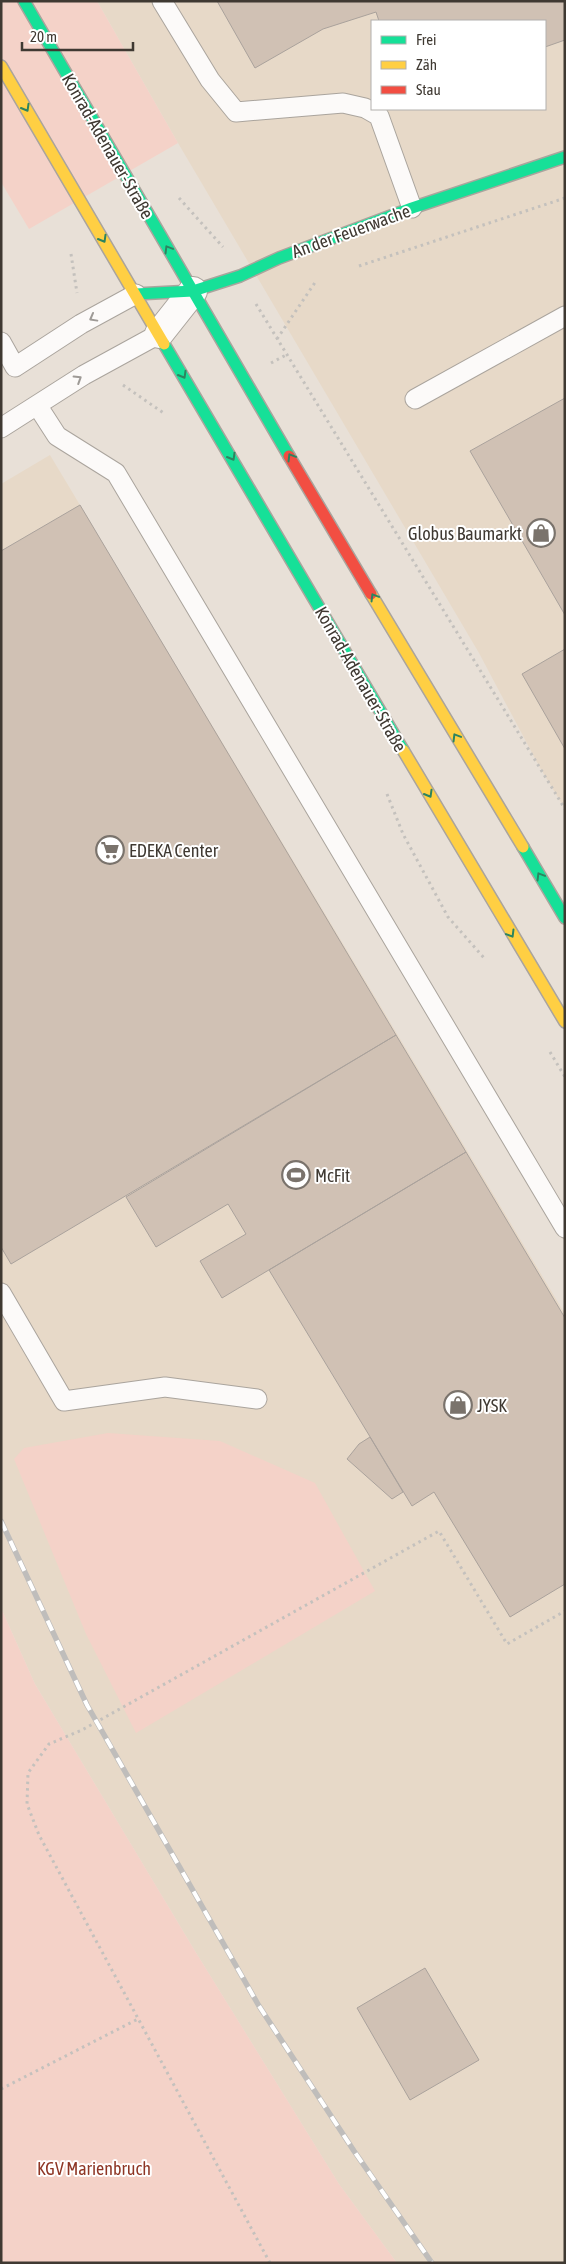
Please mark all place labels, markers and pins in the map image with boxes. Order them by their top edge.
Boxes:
shop icon: Globus Baumarkt [526,518,556,548]
place label: Globus Baumarkt [408,523,522,544]
supermarket icon: EDEKA Center [95,835,125,865]
place label: EDEKA Center [129,840,219,861]
sports icon: McFit [281,1160,311,1190]
place label: McFit [315,1165,350,1186]
shop icon: JYSK [443,1390,473,1420]
place label: JYSK [477,1395,507,1416]

